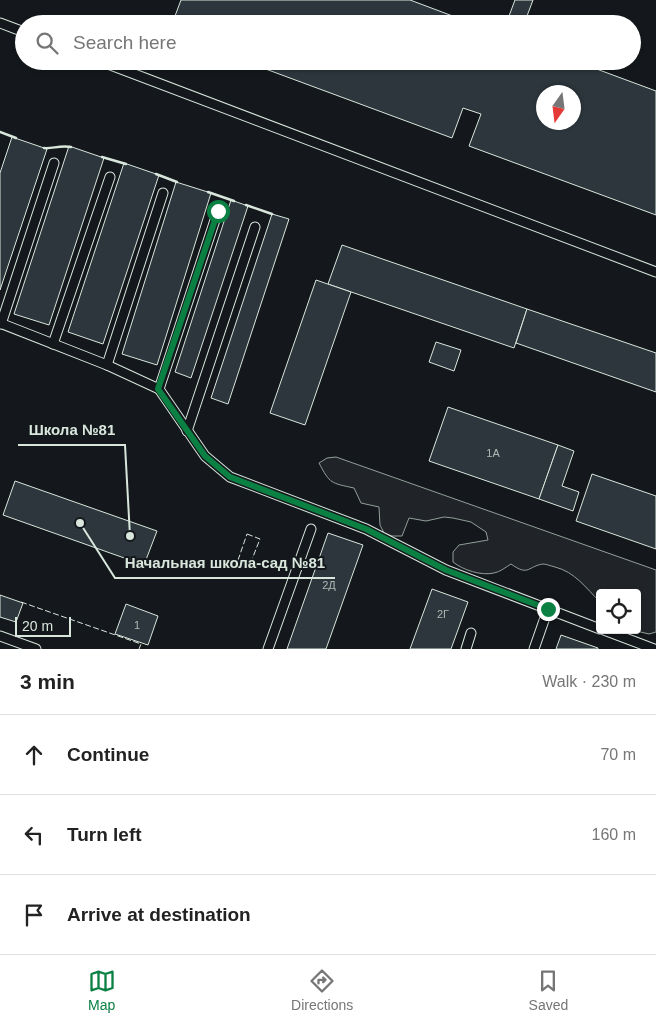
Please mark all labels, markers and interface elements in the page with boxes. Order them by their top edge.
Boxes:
search box [15,15,641,70]
icon: search [33,29,61,57]
text: Search here [73,32,177,53]
north arrow [536,85,581,130]
route start [207,200,230,223]
callout: Школа №81 [18,415,125,445]
text: Школа №81 [29,421,115,438]
house number: 1А [486,447,500,459]
callout: Начальная школа-сад №81 [115,548,335,578]
text: Начальная школа-сад №81 [125,554,325,571]
house number: 2Д [322,579,336,591]
map controls [596,589,641,634]
button: locate [596,589,641,634]
route end [537,598,560,621]
house number: 2Г [437,608,449,620]
scale bar [15,614,71,637]
text: 20 m [22,618,53,634]
house number: 1 [134,619,140,631]
text: 3 min [20,670,75,693]
text: Walk · 230 m [542,673,636,690]
icon: ahead [20,741,48,769]
text: Continue [67,744,149,765]
text: 70 m [600,746,636,763]
icon: left [20,821,48,849]
text: Turn left [67,824,142,845]
text: 160 m [592,826,636,843]
icon: arrive [20,901,48,929]
text: Arrive at destination [67,904,251,925]
tab: Map [88,967,116,1013]
tab: Directions [291,967,353,1013]
tab: Saved [529,967,568,1013]

